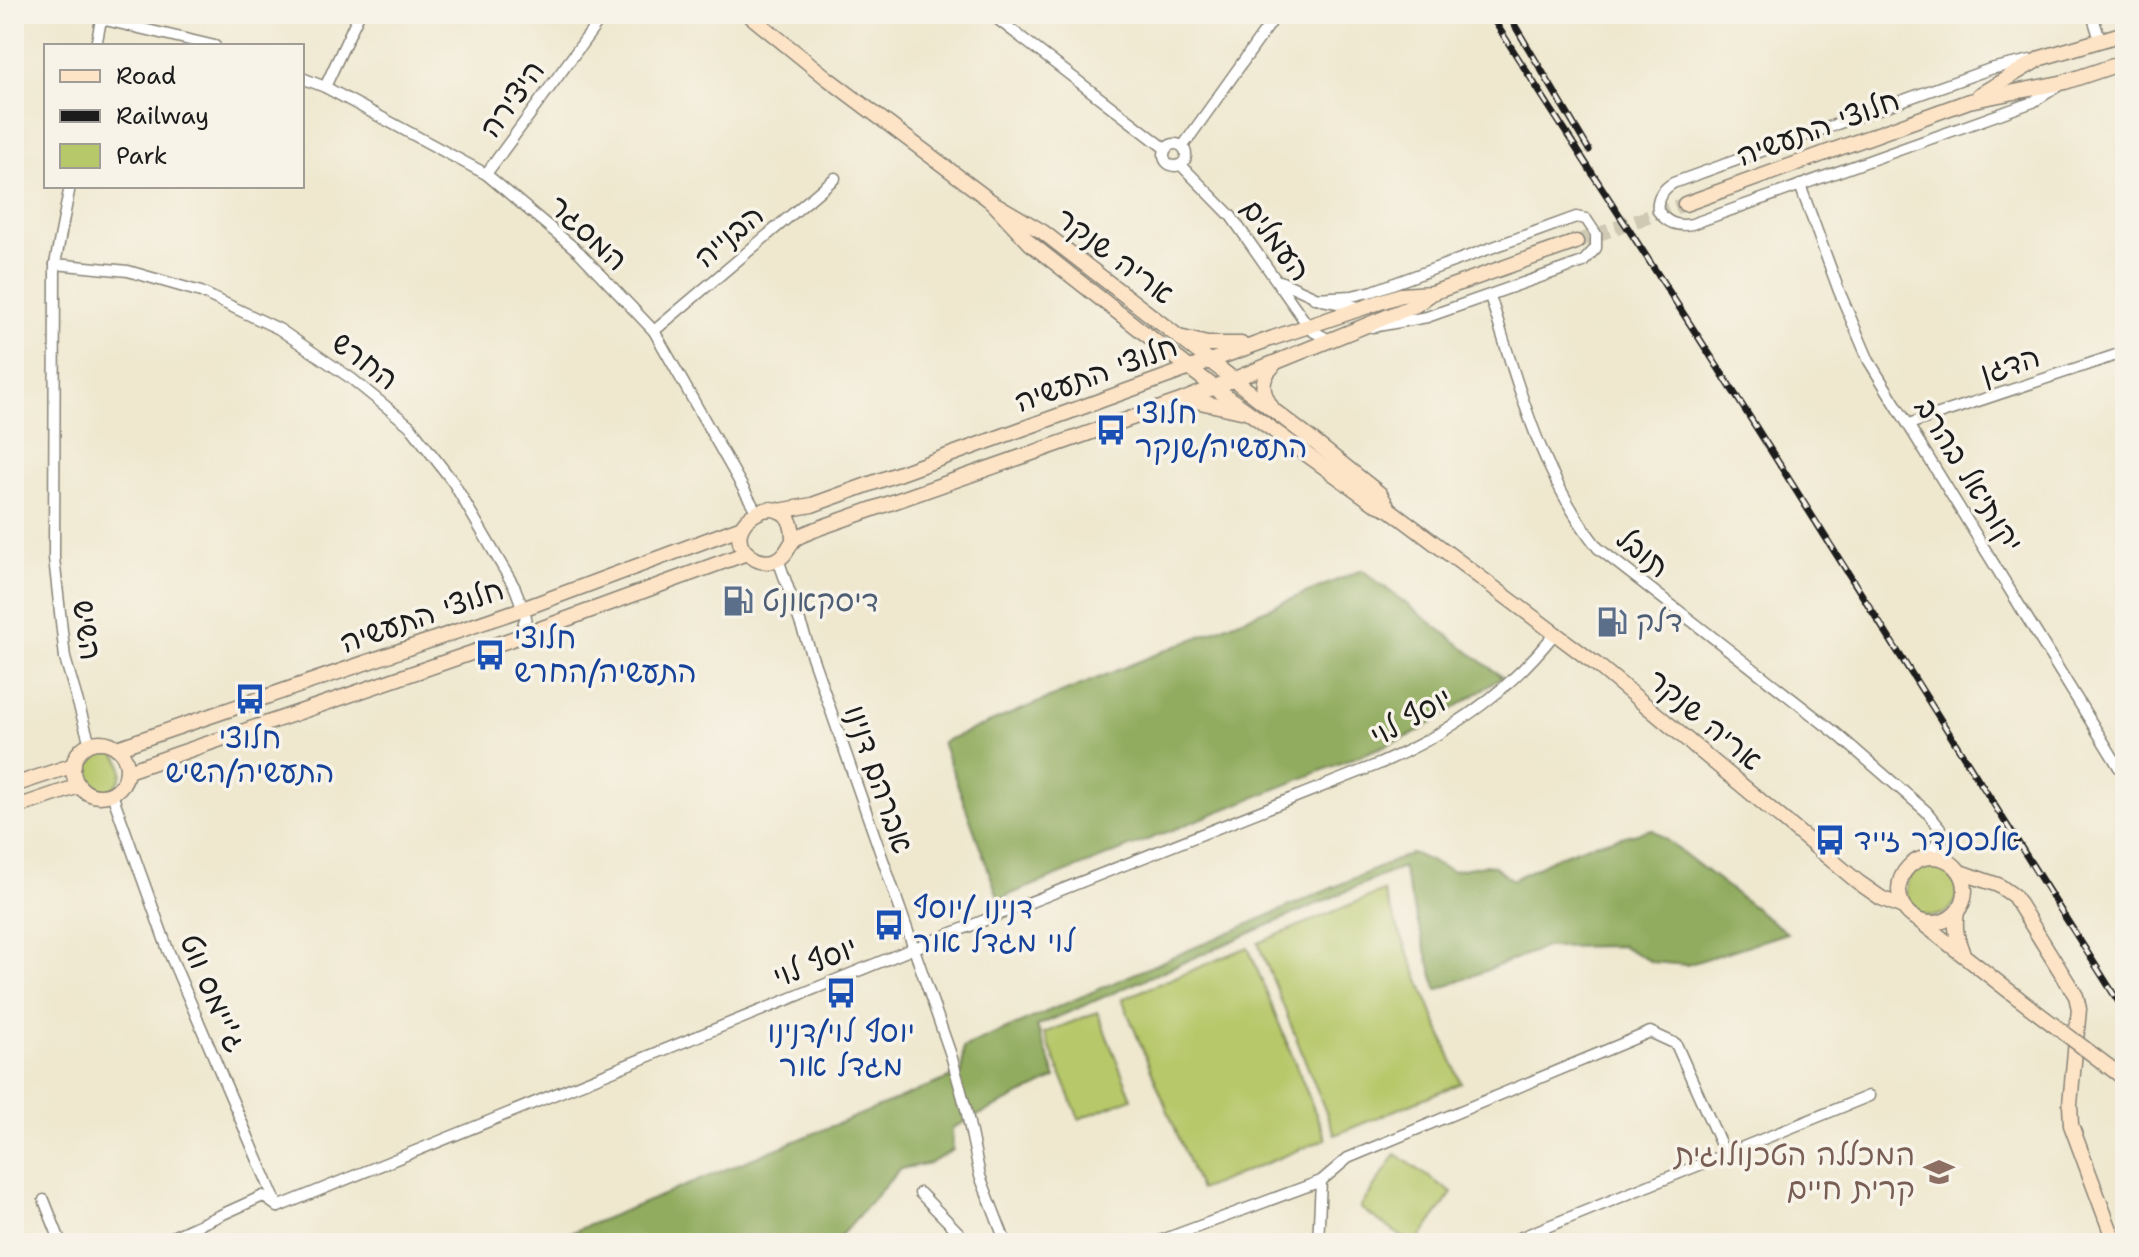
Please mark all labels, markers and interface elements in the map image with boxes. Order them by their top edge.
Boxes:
legend [44,44,304,188]
street label: היצירה [469,51,554,146]
text: Road [116,60,176,92]
street label: חלוצי התעשיה [1731,79,1905,176]
text: Railway [116,100,209,132]
text: Park [116,140,168,172]
street label: המסגר [540,185,637,280]
street label: העמלים [1232,190,1321,290]
street label: הבנייה [685,194,772,277]
street label: אריה שנקר [1048,197,1183,314]
street label: החרש [323,322,407,399]
street label: חלוצי התעשיה [1009,325,1183,422]
street label: הדגן [1975,336,2045,393]
street label: יקותיאל בהרב [1906,390,2033,560]
place label: חלוצי התעשיה/שנקר [1135,392,1308,467]
bus stop icon: חלוצי התעשיה/שנקר [1094,413,1128,447]
street label: תובל [1608,518,1679,587]
street label: חלוצי התעשיה [334,568,509,663]
place label: דיסקאונט [762,580,879,621]
fuel station icon: דיסקאונט [721,584,755,618]
street label: השיש [63,597,112,663]
place label: דלק [1636,601,1683,642]
fuel station icon: דלק [1595,605,1629,639]
place label: חלוצי התעשיה/החרש [514,617,697,692]
bus stop icon: חלוצי התעשיה/החרש [473,638,507,672]
street label: אריה שנקר [1639,659,1772,780]
street label: יוסף לוי [1363,677,1459,756]
bus stop icon: חלוצי התעשיה/השיש [233,682,267,716]
street label: אברהם דנינו [835,699,924,859]
place label: חלוצי התעשיה/השיש [165,717,335,792]
place label: אלכסנדר זייד [1854,819,2020,860]
bus stop icon: אלכסנדר זייד [1813,823,1847,857]
place label: דנינו /יוסף לוי מגדל אור [913,887,1076,962]
bus stop icon: דנינו /יוסף לוי מגדל אור [872,908,906,942]
street label: יוסף לוי [767,926,863,997]
street label: ג'יימס ווט [170,927,257,1058]
bus stop icon: יוסף לוי/דנינו מגדל אור [824,976,858,1010]
place label: יוסף לוי/דנינו מגדל אור [767,1011,915,1086]
place label: המכללה הטכנולוגית קרית חיים [1672,1134,1915,1209]
school or university icon: המכללה הטכנולוגית קרית חיים [1922,1155,1956,1189]

